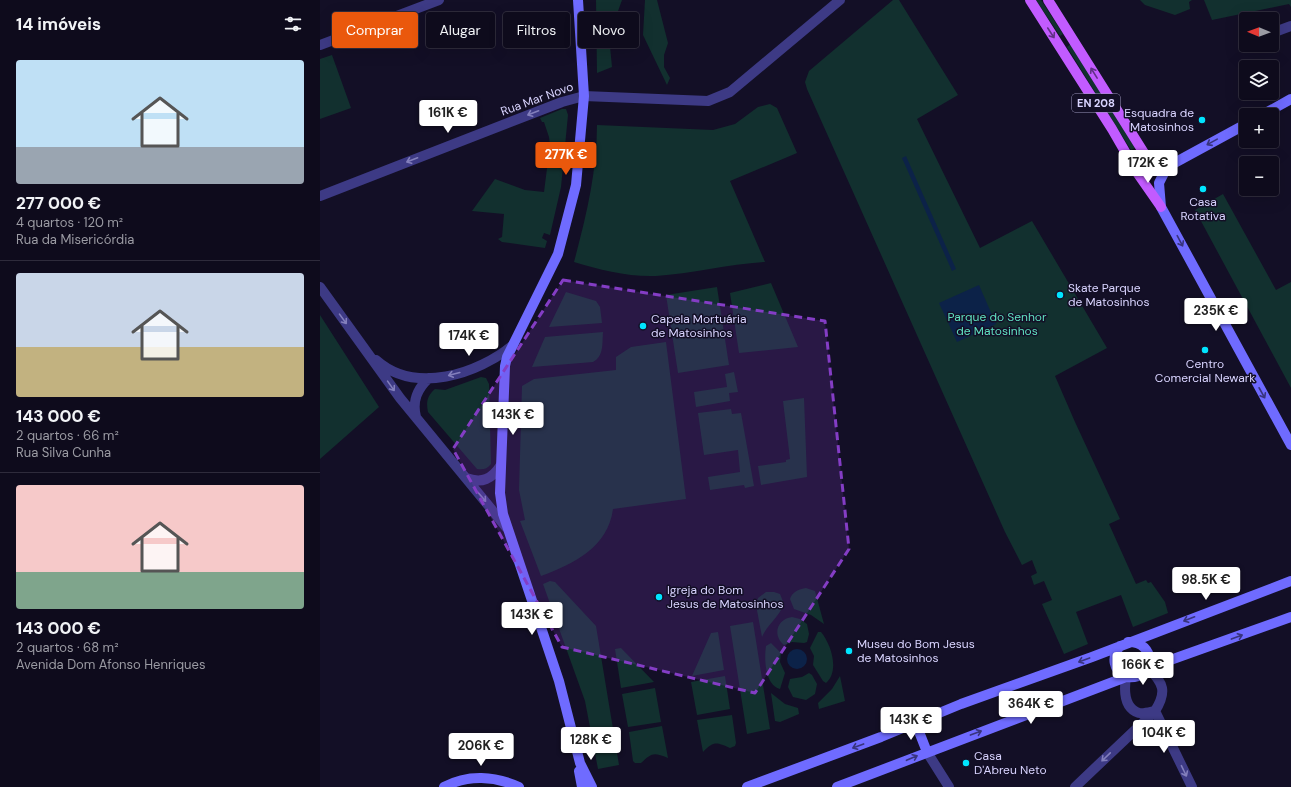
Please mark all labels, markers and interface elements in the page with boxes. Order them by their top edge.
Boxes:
chip: Comprar [332,12,418,48]
chip: Alugar [426,12,495,48]
chip: Filtros [503,12,570,48]
chip: Novo [578,12,639,48]
north arrow [1239,12,1279,52]
map controls [1239,12,1279,196]
text: 14 imóveis [16,13,101,35]
icon: filters [282,13,304,35]
one-way arrow [1047,27,1055,38]
button: layers [1239,60,1279,100]
one-way arrow [1090,68,1098,79]
street label: Rua Mar Novo [498,78,576,120]
icon: home [124,86,196,158]
road number: EN 208 [1072,94,1120,112]
pin: 161K € [415,100,481,134]
text: 161K € [428,104,468,121]
place label: Esquadra de Matosinhos [1124,105,1194,135]
button: + [1239,108,1279,148]
one-way arrow [528,109,540,117]
marker: Esquadra de Matosinhos [1197,115,1207,125]
one-way arrow [1206,139,1218,147]
pin: 277K € [533,142,599,176]
text: 277K € [544,146,588,163]
pin: 172K € [1115,150,1181,184]
text: 172K € [1128,154,1168,171]
one-way arrow [407,156,419,164]
button: − [1239,156,1279,196]
marker: Casa Rotativa [1198,184,1208,194]
text: 277 000 € [16,192,101,214]
place label: Casa Rotativa [1181,194,1225,224]
text: 4 quartos · 120 m² [16,214,123,231]
text: Rua da Misericórdia [16,231,134,248]
one-way arrow [1177,235,1184,247]
place label: Skate Parque de Matosinhos [1068,280,1149,310]
marker: Skate Parque de Matosinhos [1055,290,1065,300]
pin: 235K € [1183,298,1249,332]
icon: home [124,299,196,371]
text: 235K € [1193,302,1239,319]
park label: Parque do Senhor de Matosinhos [948,309,1047,339]
place label: Capela Mortuária de Matosinhos [651,311,746,341]
one-way arrow [339,313,347,324]
marker: Capela Mortuária de Matosinhos [638,321,648,331]
pin: 174K € [436,323,502,357]
text: 174K € [448,327,490,344]
marker: Centro Comercial Newark [1200,345,1210,355]
place label: Centro Comercial Newark [1155,356,1255,386]
one-way arrow [448,371,461,378]
one-way arrow [387,380,395,391]
one-way arrow [1259,386,1266,398]
pin: 143K € [480,402,546,436]
text: 143 000 € [16,405,101,427]
text: 143K € [492,406,534,423]
text: 2 quartos · 66 m² [16,427,119,444]
text: Rua Silva Cunha [16,444,111,461]
one-way arrow [477,492,486,503]
icon: home [124,511,196,583]
pin: 98.5K € [1169,567,1243,601]
text: 98.5K € [1181,571,1231,588]
place label: Igreja do Bom Jesus de Matosinhos [667,582,783,612]
marker: Igreja do Bom Jesus de Matosinhos [654,592,664,602]
pin: 143K € [499,602,565,636]
text: 143K € [511,606,553,623]
one-way arrow [1183,616,1195,624]
text: 143 000 € [16,617,101,639]
one-way arrow [1231,632,1243,640]
place label: Museu do Bom Jesus de Matosinhos [857,636,975,666]
text: 2 quartos · 68 m² [16,639,118,656]
marker: Museu do Bom Jesus de Matosinhos [844,646,854,656]
pin: 166K € [1110,652,1176,686]
text: Avenida Dom Afonso Henriques [16,656,205,673]
one-way arrow [1078,656,1090,664]
text: 166K € [1121,656,1165,673]
pin: 364K € [998,691,1064,725]
text: 364K € [1008,695,1054,712]
pin: 143K € [878,707,944,741]
text: 143K € [890,711,932,728]
pin: 104K € [1131,720,1197,754]
text: 104K € [1142,724,1186,741]
pin: 128K € [558,727,624,761]
one-way arrow [970,729,982,737]
text: 128K € [570,731,612,748]
pin: 206K € [448,733,514,767]
text: 206K € [458,737,504,754]
one-way arrow [852,742,864,750]
place label: Casa D'Abreu Neto [974,748,1047,778]
one-way arrow [1101,752,1111,762]
one-way arrow [906,753,918,761]
marker: Casa D'Abreu Neto [961,758,971,768]
one-way arrow [1181,765,1189,777]

